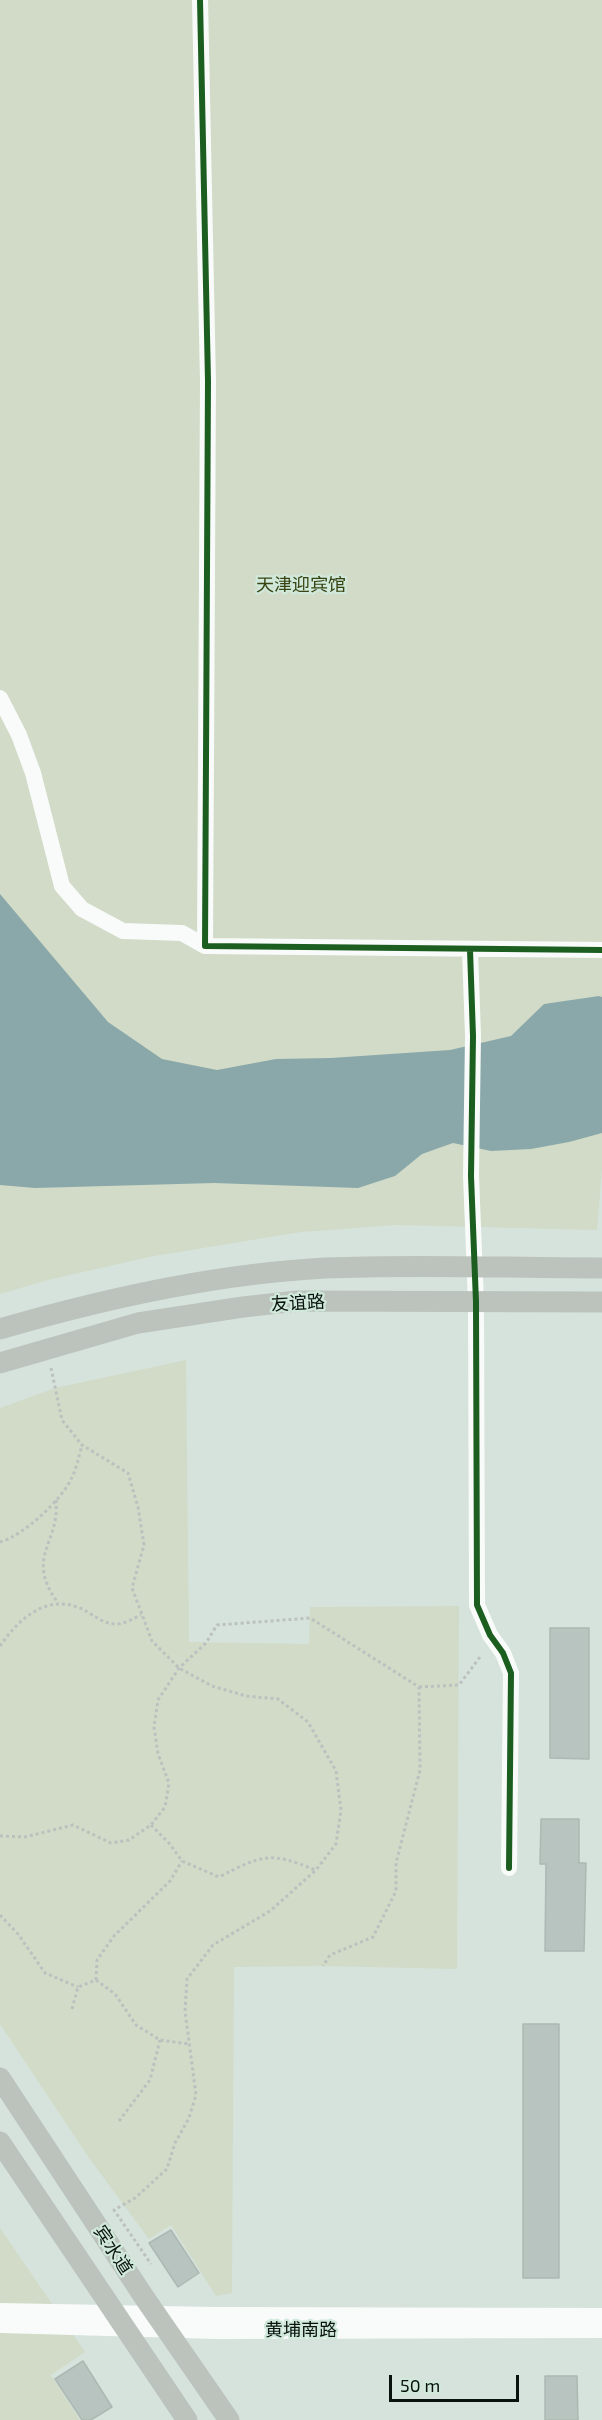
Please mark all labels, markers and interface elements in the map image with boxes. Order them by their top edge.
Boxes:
park label: 天津迎宾馆 [256,574,346,596]
street label: 友谊路 [270,1291,326,1315]
street label: 宾水道 [89,2221,137,2279]
street label: 黄埔南路 [265,2319,337,2341]
scale bar [392,2363,522,2401]
text: 50 m [400,2374,440,2396]

